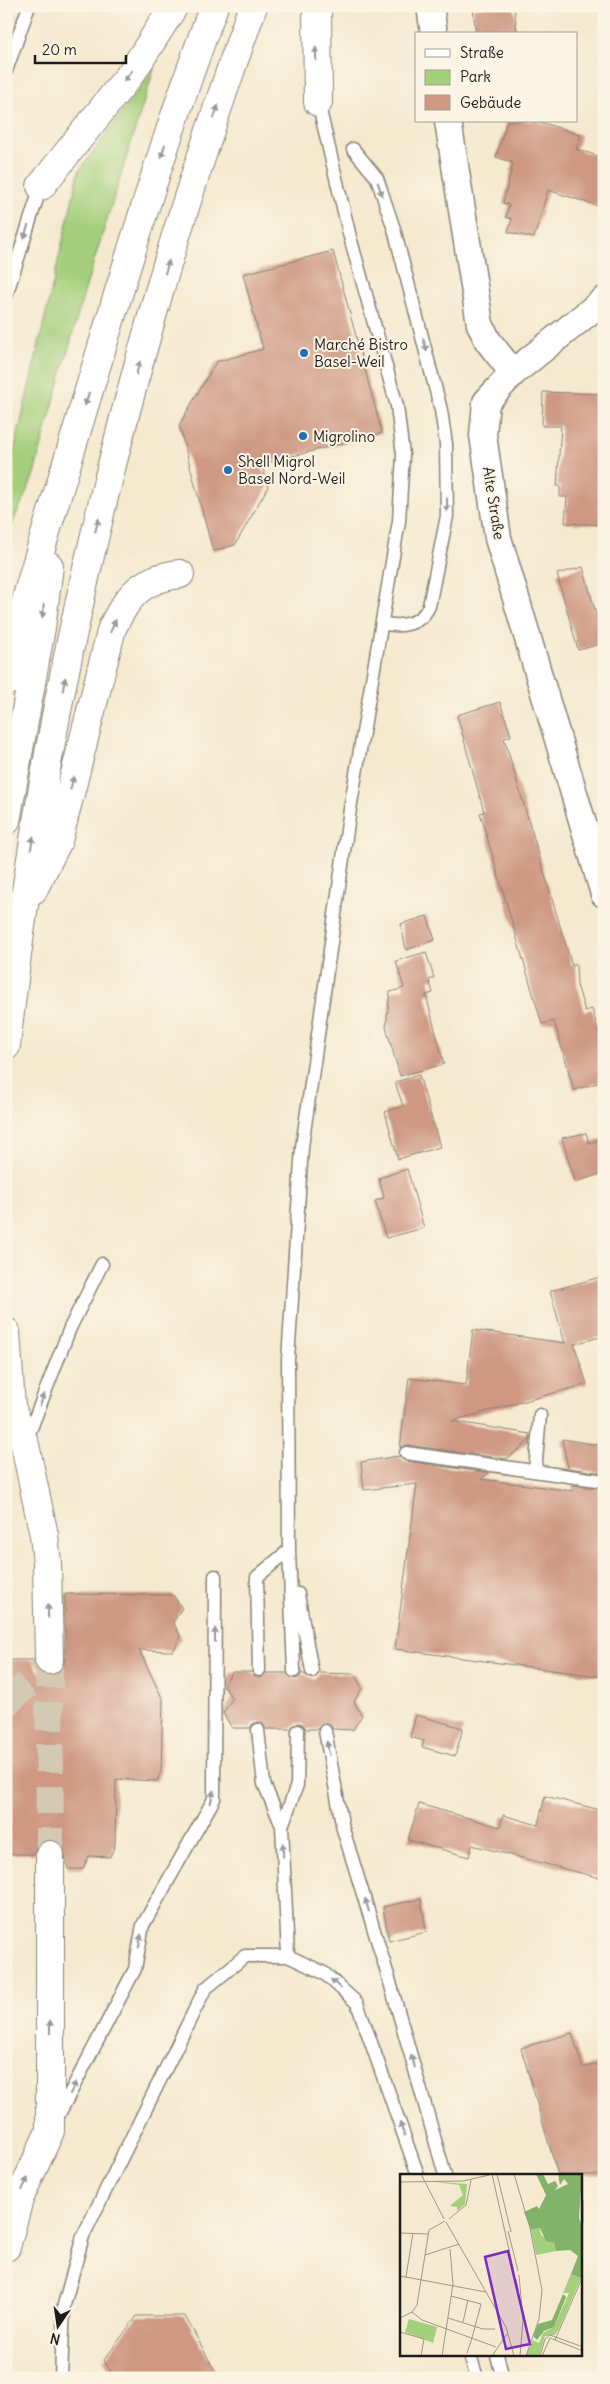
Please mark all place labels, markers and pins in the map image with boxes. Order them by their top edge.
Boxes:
place label: Marché Bistro Basel-Weil [314,335,408,371]
marker: Marché Bistro Basel-Weil [298,347,310,359]
place label: Migrolino [313,427,375,446]
marker: Migrolino [297,430,309,442]
place label: Shell Migrol Basel Nord-Weil [238,452,345,488]
marker: Shell Migrol Basel Nord-Weil [222,464,234,476]

